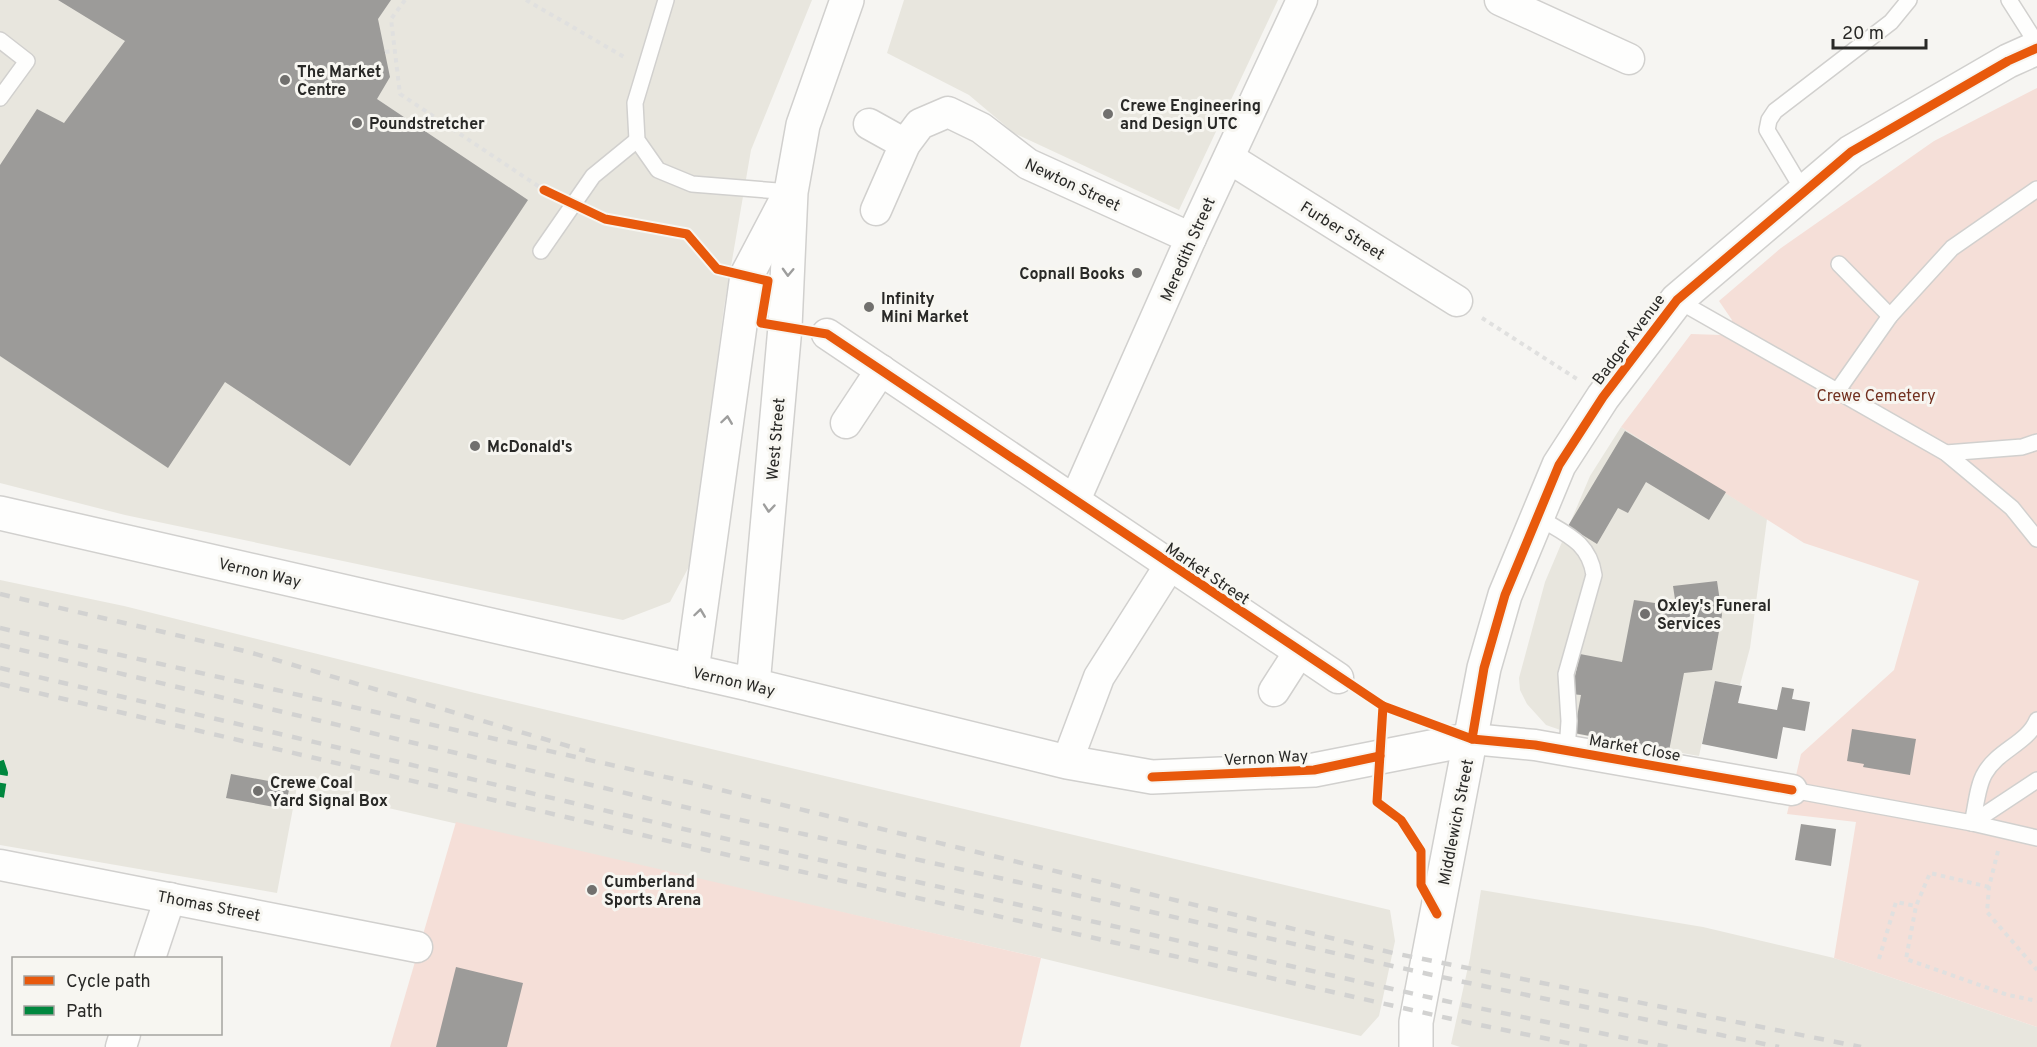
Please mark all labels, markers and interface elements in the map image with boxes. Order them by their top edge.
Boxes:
scale bar [1833,12,1926,50]
text: 20 m [1842,23,1884,46]
place label: The Market Centre [297,63,381,101]
marker: The Market Centre [278,73,292,87]
place label: Crewe Engineering and Design UTC [1120,97,1261,135]
marker: Crewe Engineering and Design UTC [1101,107,1115,121]
place label: Poundstretcher [369,115,485,135]
marker: Poundstretcher [350,116,364,130]
street label: Newton Street [1021,155,1123,217]
street label: Meredith Street [1157,195,1221,305]
street label: Furber Street [1296,198,1388,266]
place label: Copnall Books [1019,265,1125,285]
marker: Copnall Books [1130,266,1144,280]
one-way arrow [781,267,794,276]
place label: Infinity Mini Market [881,290,969,328]
street label: Badger Avenue [1589,291,1670,390]
marker: Infinity Mini Market [862,300,876,314]
park label: Crewe Cemetery [1816,387,1936,407]
street label: West Street [763,397,791,481]
one-way arrow [721,415,733,424]
place label: McDonald's [487,438,573,458]
marker: McDonald's [468,439,482,453]
one-way arrow [763,504,776,513]
street label: Market Street [1161,539,1253,610]
street label: Vernon Way [216,555,303,593]
place label: Oxley's Funeral Services [1657,597,1771,635]
marker: Oxley's Funeral Services [1638,607,1652,621]
one-way arrow [694,608,706,617]
street label: Vernon Way [690,664,777,702]
street label: Market Close [1587,731,1682,767]
street label: Vernon Way [1224,747,1309,771]
street label: Middlewich Street [1435,758,1479,887]
place label: Crewe Coal Yard Signal Box [270,774,388,812]
marker: Crewe Coal Yard Signal Box [251,784,265,798]
place label: Cumberland Sports Arena [604,873,701,911]
marker: Cumberland Sports Arena [585,883,599,897]
street label: Thomas Street [155,887,262,927]
legend [12,957,222,1035]
text: Cycle path [66,971,151,994]
text: Path [66,1001,103,1024]

